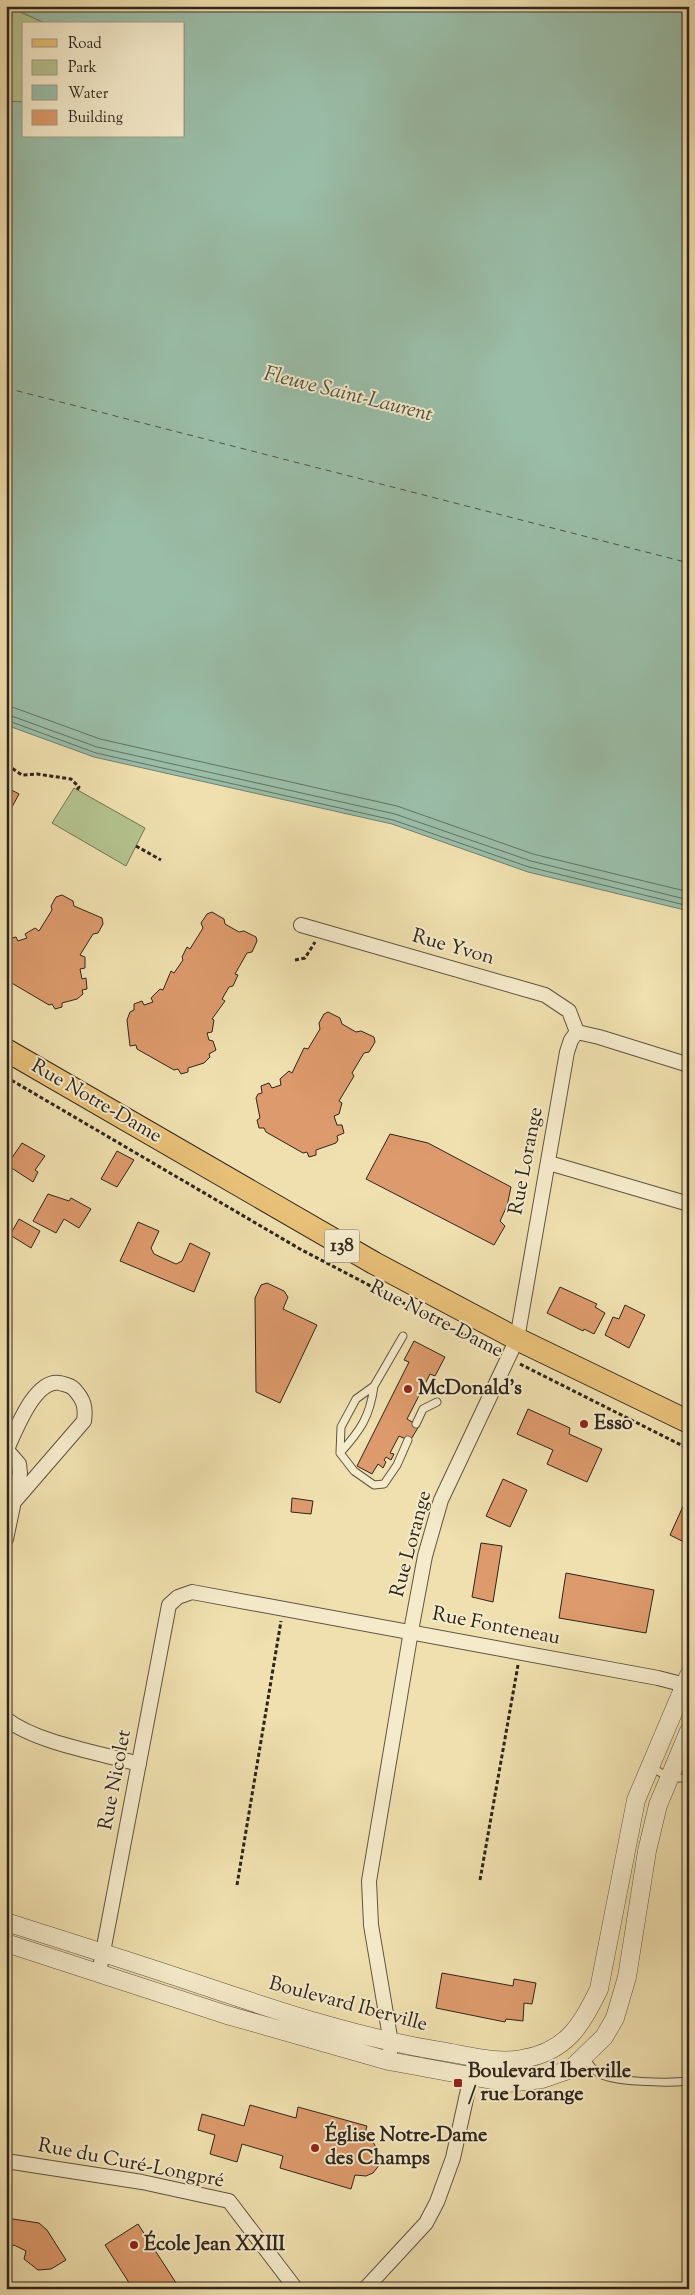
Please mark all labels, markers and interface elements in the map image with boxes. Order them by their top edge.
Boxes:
legend [22,22,185,138]
text: Road [68,34,102,55]
text: Park [68,58,97,79]
text: Water [68,84,109,105]
text: Building [68,108,123,129]
water label: Fleuve Saint-Laurent [260,359,436,431]
street label: Rue Yvon [408,922,498,974]
street label: Rue Notre-Dame [25,1053,167,1151]
street label: Rue Lorange [502,1105,552,1217]
road number: 138 [324,1230,360,1262]
street label: Rue Notre-Dame [364,1274,508,1366]
place label: McDonald's [418,1375,522,1404]
marker: McDonald's [402,1383,414,1395]
place label: Esso [594,1410,633,1439]
marker: Esso [578,1418,590,1430]
street label: Rue Lorange [384,1488,440,1600]
street label: Rue Fonteneau [430,1600,563,1654]
street label: Rue Nicolet [92,1727,140,1833]
street label: Boulevard Iberville [266,1970,430,2040]
place label: Boulevard Iberville / rue Lorange [468,2058,631,2110]
marker: Boulevard Iberville / rue Lorange [452,2077,464,2089]
place label: Église Notre-Dame des Champs [325,2121,487,2174]
street label: Rue du Curé-Longpré [35,2132,227,2196]
marker: Église Notre-Dame des Champs [309,2142,321,2154]
place label: École Jean XXIII [144,2230,285,2260]
marker: École Jean XXIII [128,2239,140,2251]

